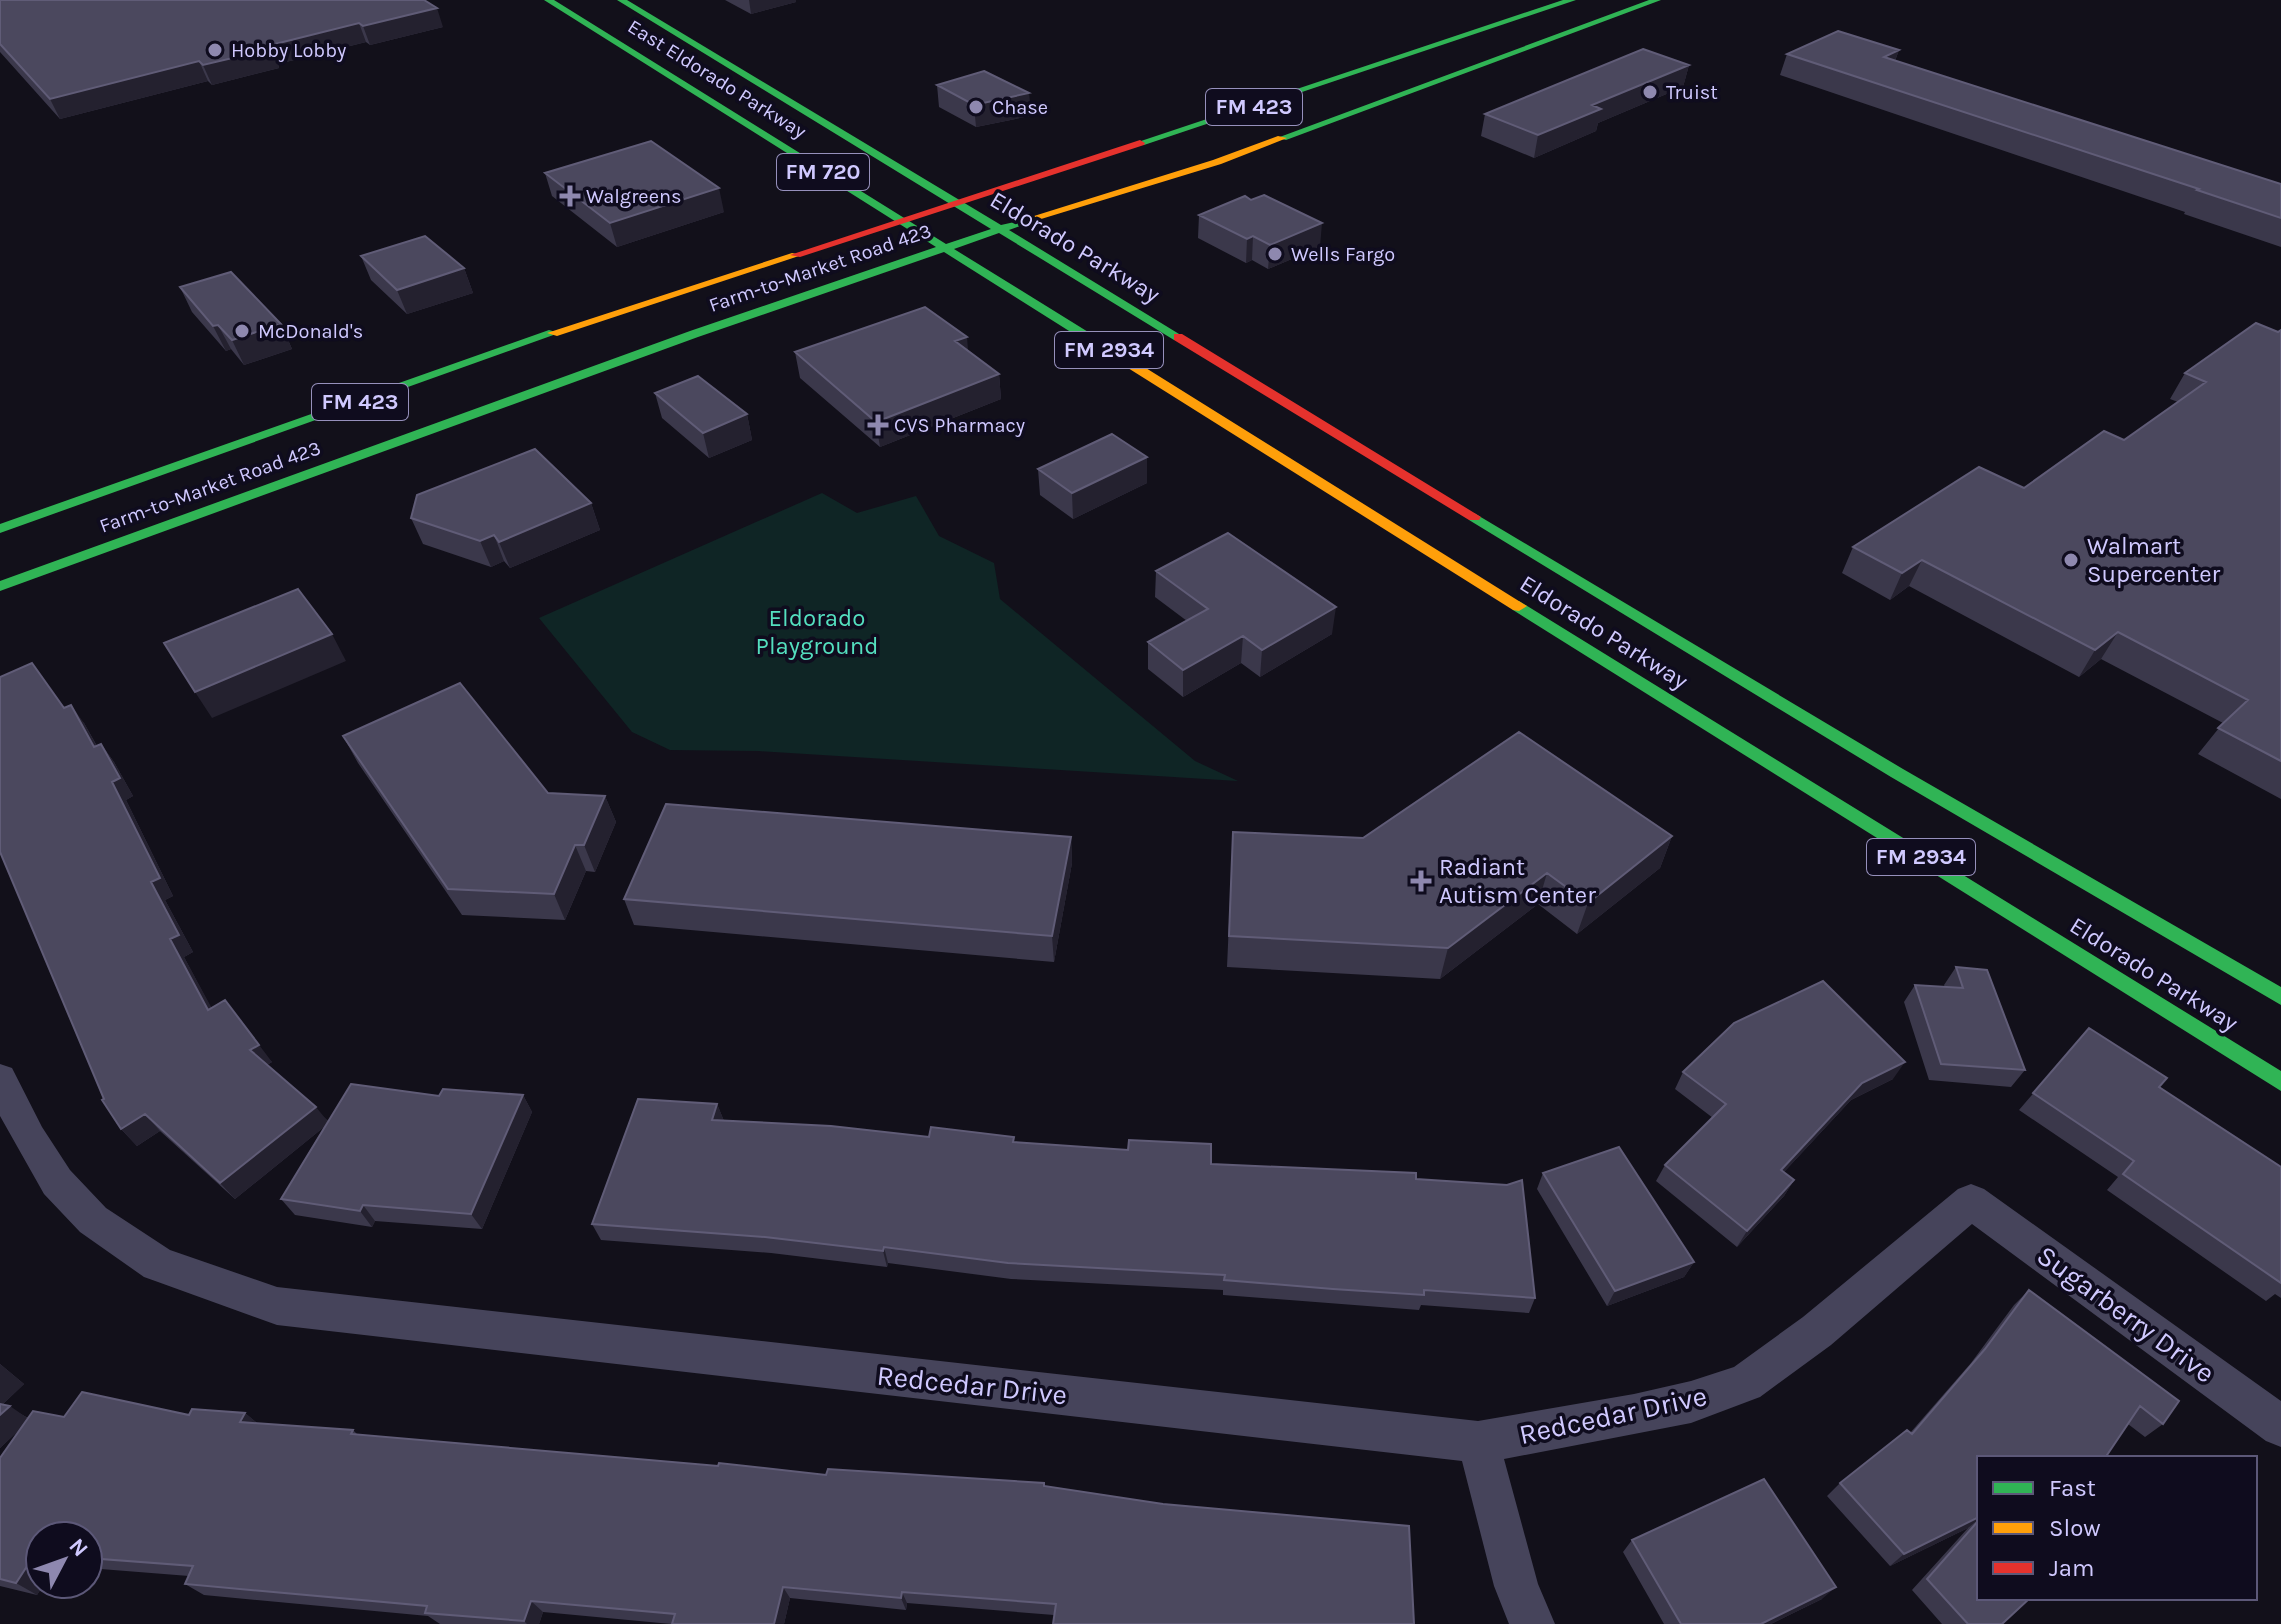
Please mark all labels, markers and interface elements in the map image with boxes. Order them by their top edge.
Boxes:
street label: East Eldorado Parkway [624,15,810,143]
place label: Hobby Lobby [231,39,346,62]
marker: Hobby Lobby [206,41,224,59]
place label: Truist [1666,81,1718,104]
marker: Truist [1641,83,1659,101]
road number: FM 423 [1206,89,1302,125]
place label: Chase [992,96,1048,119]
marker: Chase [967,98,985,116]
road number: FM 720 [777,154,869,190]
place label: Walgreens [586,185,682,208]
street label: Eldorado Parkway [985,185,1165,309]
marker: Walgreens [561,187,579,205]
street label: Farm-to-Market Road 423 [706,219,934,317]
place label: Wells Fargo [1291,243,1395,266]
marker: Wells Fargo [1266,245,1284,263]
place label: McDonald's [258,320,363,343]
marker: McDonald's [233,322,251,340]
road number: FM 2934 [1055,332,1163,368]
road number: FM 423 [312,384,408,420]
place label: CVS Pharmacy [894,414,1025,437]
marker: CVS Pharmacy [869,416,887,434]
street label: Farm-to-Market Road 423 [96,436,324,538]
place label: Walmart Supercenter [2087,532,2221,588]
marker: Walmart Supercenter [2062,551,2080,569]
street label: Eldorado Parkway [1515,569,1693,695]
park label: Eldorado Playground [756,604,878,660]
road number: FM 2934 [1867,839,1975,875]
place label: Radiant Autism Center [1439,853,1596,909]
marker: Radiant Autism Center [1410,870,1432,892]
street label: Eldorado Parkway [2065,911,2243,1037]
street label: Sugarberry Drive [2031,1238,2221,1390]
street label: Redcedar Drive [875,1359,1069,1411]
street label: Redcedar Drive [1516,1379,1710,1451]
legend [1977,1456,2257,1600]
text: Fast [2049,1474,2096,1502]
text: Slow [2049,1514,2101,1542]
north arrow [24,1520,104,1600]
text: N [63,1533,93,1562]
text: Jam [2049,1554,2094,1582]

